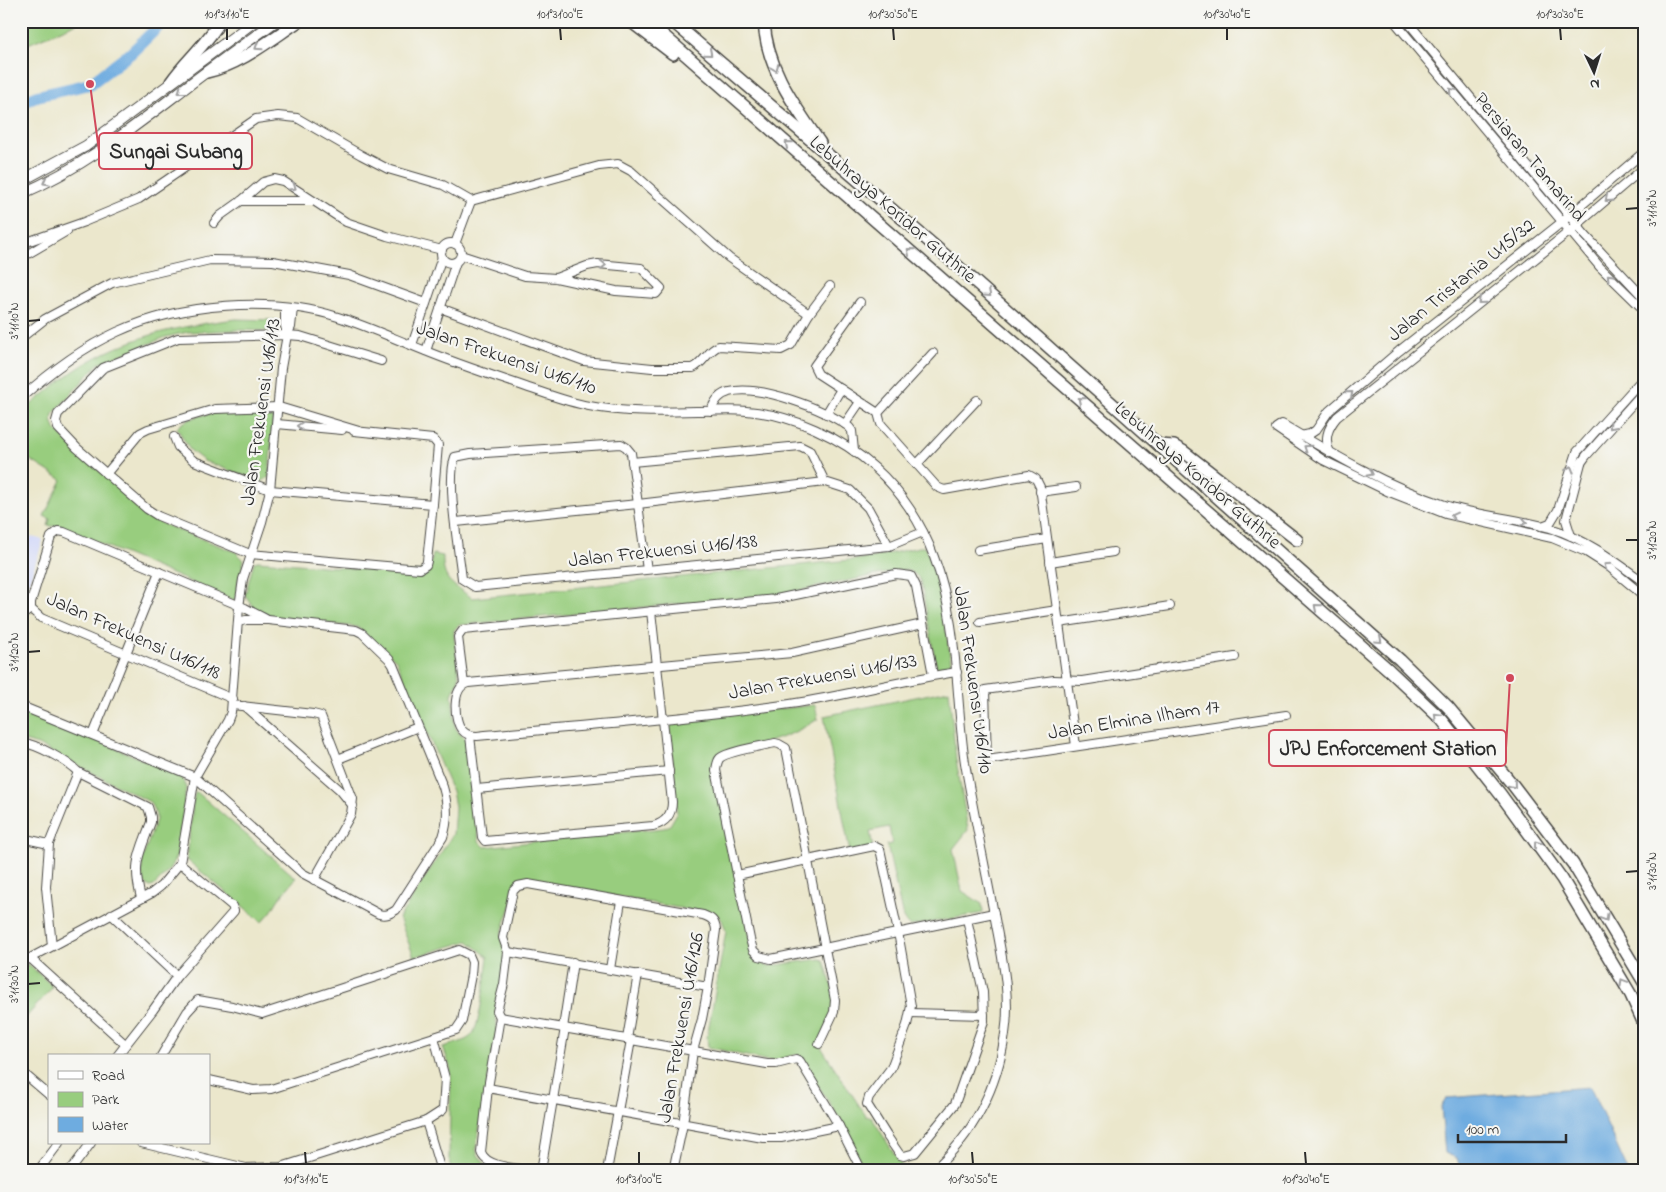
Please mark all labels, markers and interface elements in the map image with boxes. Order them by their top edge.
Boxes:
text: 101°31'10"E [204,6,250,24]
text: 101°31'00"E [537,6,583,24]
text: 101°30'50"E [868,6,918,24]
text: 101°30'40"E [1203,6,1251,24]
text: 101°30'30"E [1536,6,1584,24]
one-way arrow [254,41,263,51]
one-way arrow [704,47,713,56]
north arrow [1568,48,1618,98]
one-way arrow [769,64,779,72]
text: N [1589,73,1600,94]
one-way arrow [178,86,187,94]
street label: Persiaran Tamarind [1466,87,1592,229]
one-way arrow [1449,88,1457,97]
street label: Lebuhraya Koridor Guthrie [802,129,982,291]
callout: Sungai Subang [99,133,252,169]
text: Sungai Subang [109,138,243,170]
one-way arrow [784,141,793,150]
one-way arrow [43,176,52,186]
one-way arrow [287,181,296,191]
text: 3°11'10"N [1644,190,1662,226]
one-way arrow [1604,193,1613,202]
street label: Jalan Tristania U15/32 [1382,212,1542,350]
one-way arrow [907,248,916,257]
one-way arrow [599,260,607,270]
one-way arrow [1607,274,1616,283]
one-way arrow [983,288,992,297]
one-way arrow [1478,296,1487,305]
text: 3°11'10"N [6,303,24,339]
street label: Jalan Frekuensi U16/110 [412,314,601,404]
street label: Jalan Frekuensi U16/113 [235,316,289,508]
one-way arrow [1344,390,1353,399]
street label: Lebuhraya Koridor Guthrie [1107,395,1287,557]
one-way arrow [1078,397,1087,406]
one-way arrow [296,421,304,432]
one-way arrow [1609,421,1618,430]
one-way arrow [1303,445,1313,454]
one-way arrow [1565,466,1575,474]
one-way arrow [1365,467,1374,477]
one-way arrow [1450,511,1459,522]
one-way arrow [1519,516,1528,527]
text: 3°11'20"N [1644,520,1662,560]
street label: Jalan Frekuensi U16/138 [567,528,759,576]
one-way arrow [1603,563,1613,572]
street label: Jalan Frekuensi U16/110 [944,584,1000,776]
street label: Jalan Frekuensi U16/118 [41,586,225,688]
one-way arrow [1314,604,1323,613]
text: 3°11'20"N [6,632,24,672]
one-way arrow [1373,634,1382,643]
street label: Jalan Frekuensi U16/133 [727,647,919,709]
street label: Jalan Elmina Ilham 17 [1046,693,1222,749]
one-way arrow [1434,713,1443,722]
callout: JPJ Enforcement Station [1269,730,1506,766]
text: JPJ Enforcement Station [1280,735,1496,765]
one-way arrow [1507,779,1515,788]
one-way arrow [1534,840,1543,850]
text: 3°11'30"N [1644,852,1662,890]
one-way arrow [1599,913,1609,922]
street label: Jalan Frekuensi U16/126 [651,930,713,1126]
text: 3°11'30"N [6,965,24,1003]
one-way arrow [1620,978,1630,987]
legend [48,1054,210,1144]
text: Road [92,1065,125,1087]
text: Park [92,1089,120,1111]
scale bar [1458,1112,1566,1144]
text: Water [92,1115,128,1137]
text: 100 m [1466,1119,1499,1141]
text: 101°31'10"E [283,1171,329,1189]
text: 101°31'00"E [616,1171,662,1189]
text: 101°30'50"E [948,1171,998,1189]
text: 101°30'40"E [1282,1171,1330,1189]

